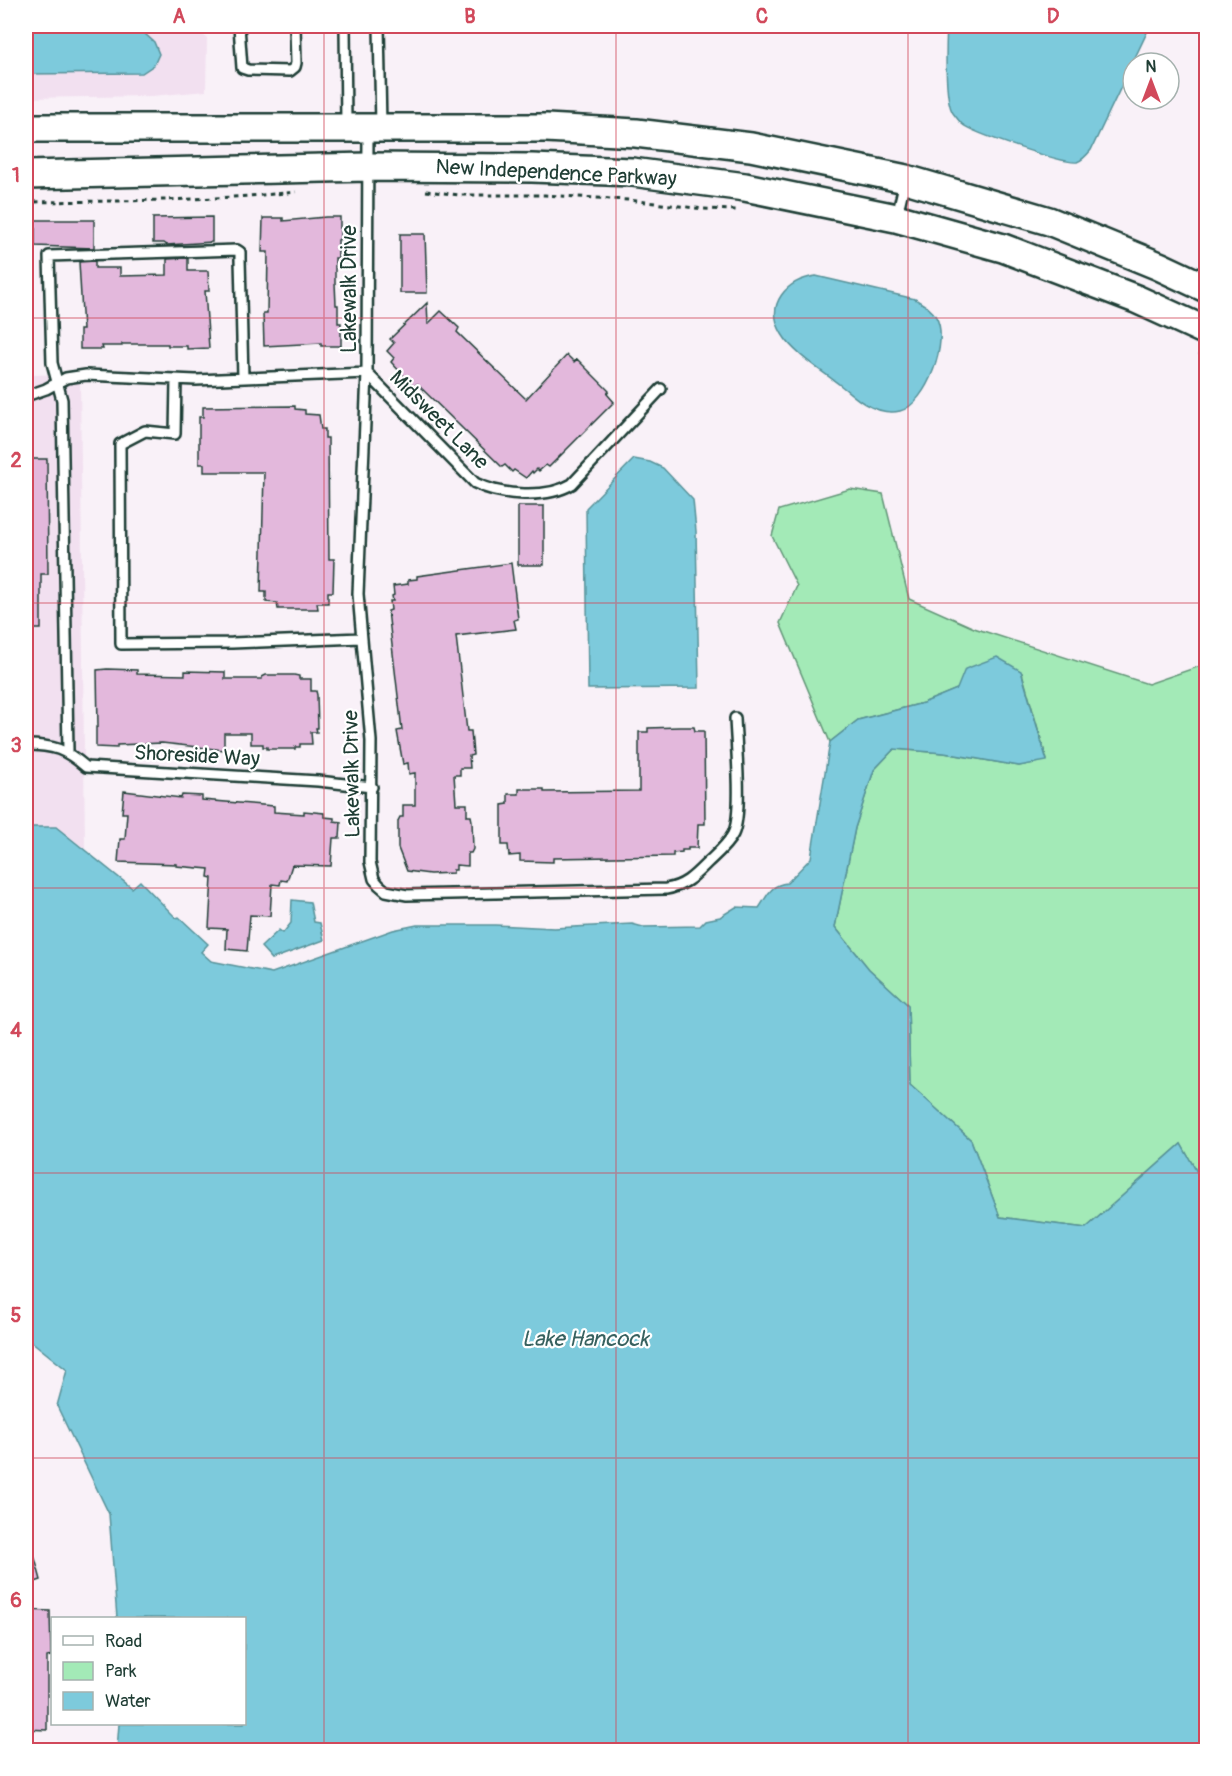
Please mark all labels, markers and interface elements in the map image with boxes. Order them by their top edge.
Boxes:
text: A [173,4,186,29]
text: B [464,4,476,29]
text: C [756,4,768,29]
text: D [1047,4,1060,29]
north arrow [1121,51,1181,111]
text: N [1146,57,1157,77]
street label: New Independence Parkway [435,153,677,193]
text: 1 [12,163,20,188]
street label: Lakewalk Drive [336,224,363,353]
street label: Midsweet Lane [384,365,495,476]
text: 2 [10,448,22,473]
street label: Lakewalk Drive [337,709,367,838]
text: 3 [10,733,22,758]
street label: Shoreside Way [133,739,261,773]
text: 4 [10,1018,22,1043]
text: 5 [11,1303,22,1328]
water label: Lake Hancock [522,1325,650,1353]
text: 6 [10,1588,22,1613]
legend [51,1617,246,1725]
text: Road [105,1630,142,1653]
text: Park [105,1660,137,1683]
text: Water [105,1690,151,1713]

